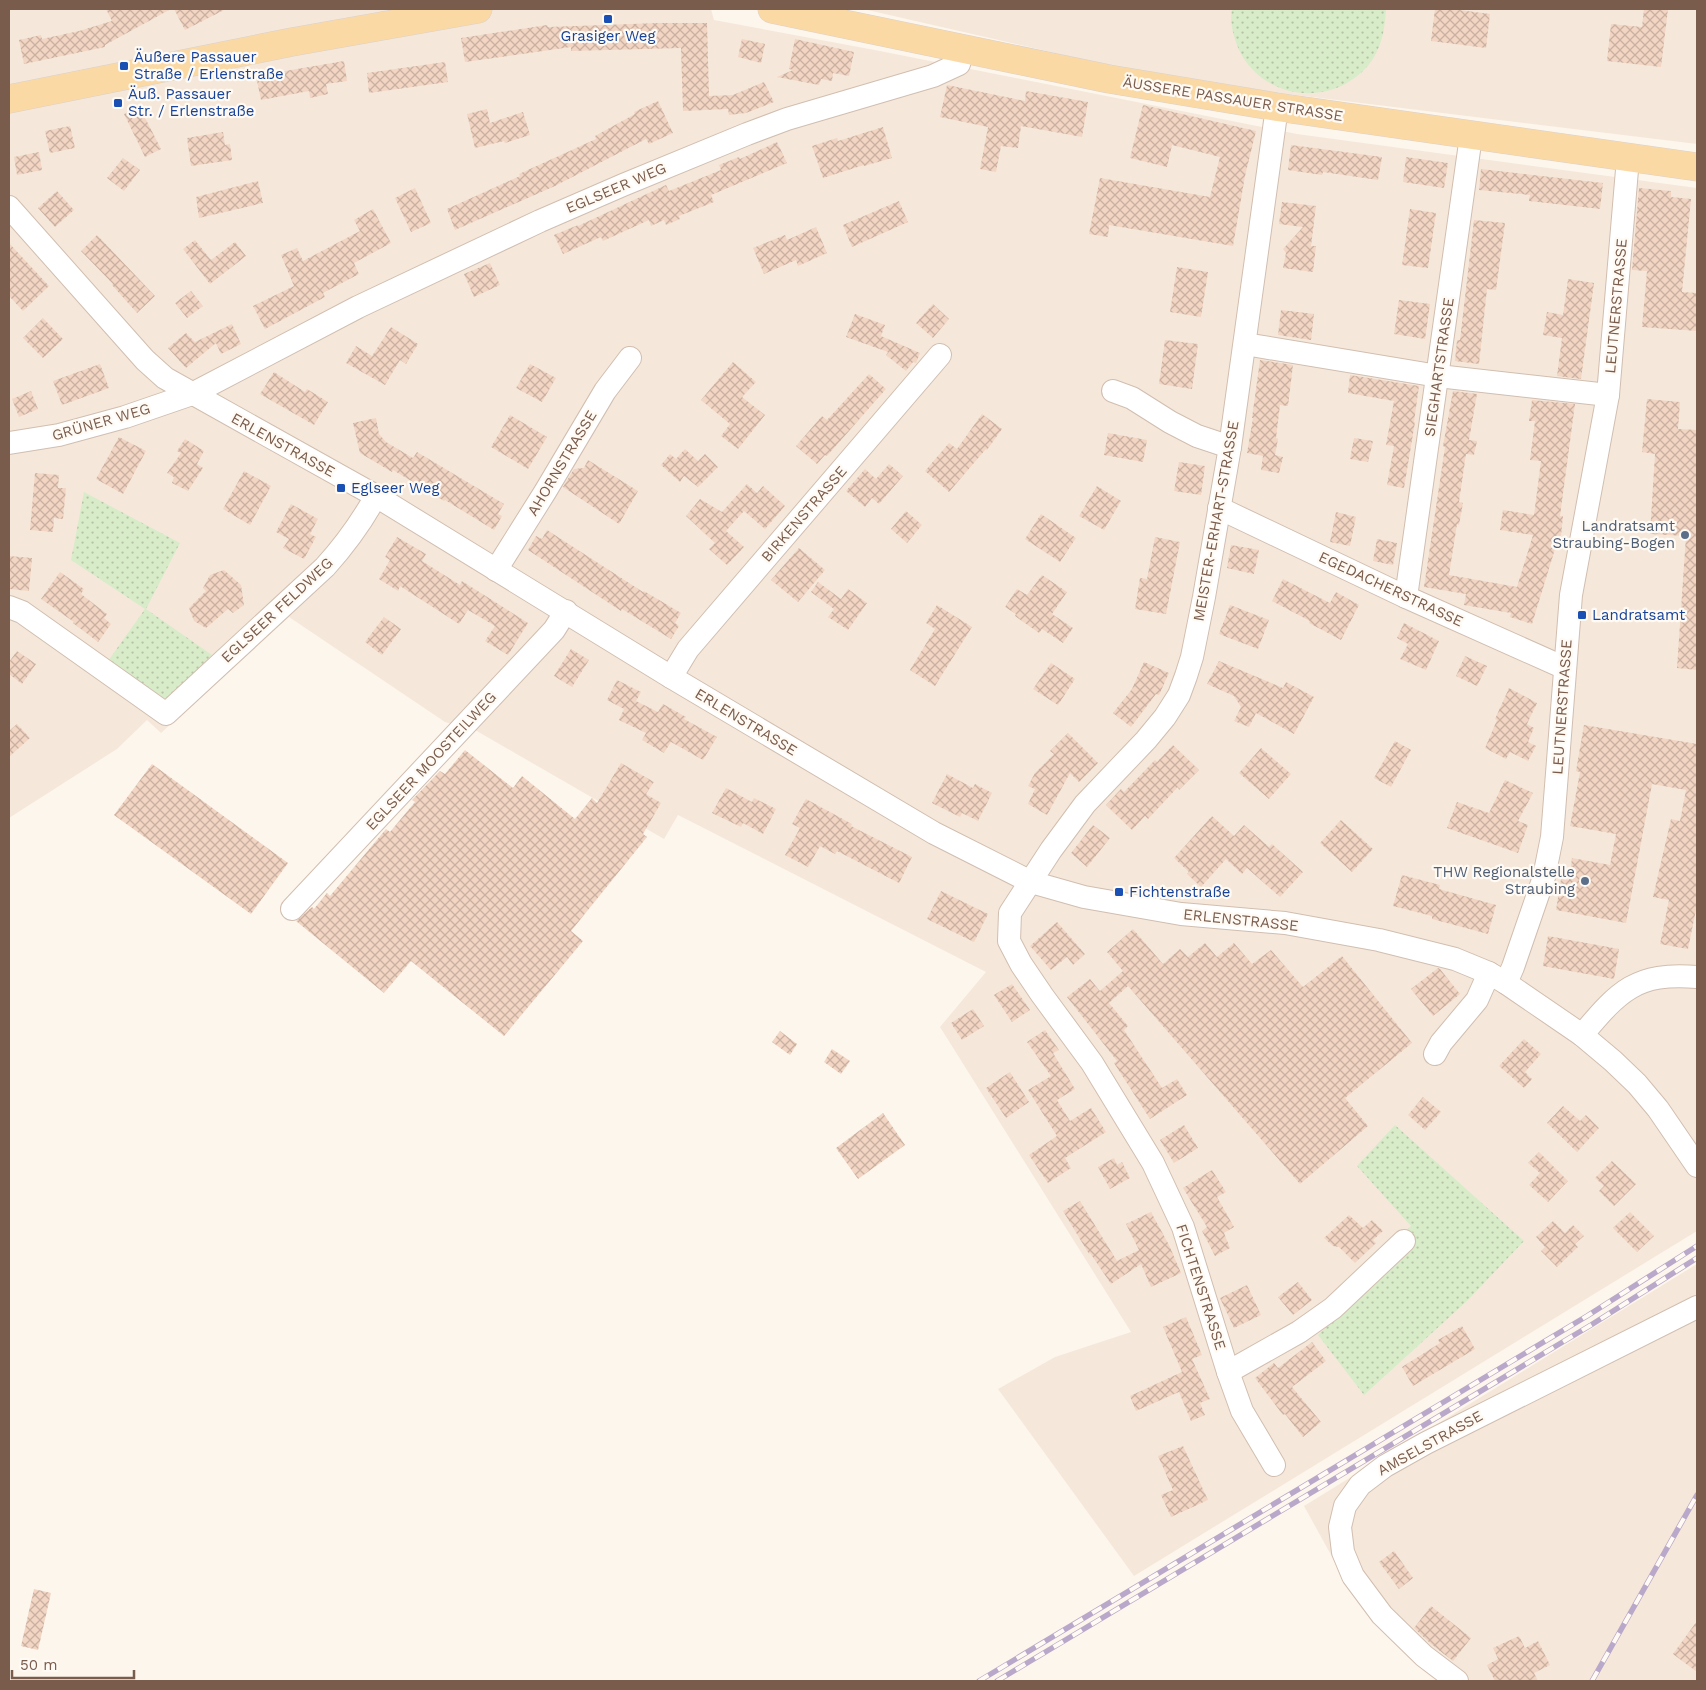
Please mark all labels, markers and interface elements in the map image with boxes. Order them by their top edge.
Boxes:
marker: Grasiger Weg [602,13,614,25]
place label: Grasiger Weg [561,27,655,45]
place label: Äußere Passauer Straße / Erlenstraße [134,48,284,83]
marker: Äußere Passauer Straße / Erlenstraße [118,60,130,72]
street label: ÄUSSERE PASSAUER STRASSE [1122,73,1344,125]
place label: Äuß. Passauer Str. / Erlenstraße [128,85,254,120]
marker: Äuß. Passauer Str. / Erlenstraße [112,97,124,109]
street label: EGLSEER WEG [563,159,669,217]
street label: LEUTNERSTRASSE [1601,238,1631,374]
street label: SIEGHARTSTRASSE [1420,296,1458,438]
street label: GRÜNER WEG [50,399,152,445]
street label: AHORNSTRASSE [523,407,601,519]
street label: ERLENSTRASSE [228,409,338,481]
street label: MEISTER-ERHART-STRASSE [1189,419,1243,623]
street label: BIRKENSTRASSE [757,462,851,566]
place label: Eglseer Weg [351,479,439,497]
marker: Eglseer Weg [335,482,347,494]
place label: Landratsamt Straubing-Bogen [1552,517,1676,552]
marker: Landratsamt Straubing-Bogen [1679,529,1691,541]
street label: EGEDACHERSTRASSE [1316,548,1466,630]
street label: EGLSEER FELDWEG [217,554,337,666]
place label: Landratsamt [1592,606,1686,624]
marker: Landratsamt [1576,609,1588,621]
street label: LEUTNERSTRASSE [1548,639,1576,775]
street label: ERLENSTRASSE [692,684,800,760]
street label: EGLSEER MOOSTEILWEG [362,688,500,834]
place label: THW Regionalstelle Straubing [1433,863,1575,898]
marker: THW Regionalstelle Straubing [1579,875,1591,887]
place label: Fichtenstraße [1129,883,1230,901]
marker: Fichtenstraße [1113,886,1125,898]
street label: ERLENSTRASSE [1182,905,1300,935]
street label: FICHTENSTRASSE [1172,1222,1230,1352]
street label: AMSELSTRASSE [1374,1407,1486,1479]
scale bar [12,1648,135,1680]
text: 50 m [20,1656,57,1674]

